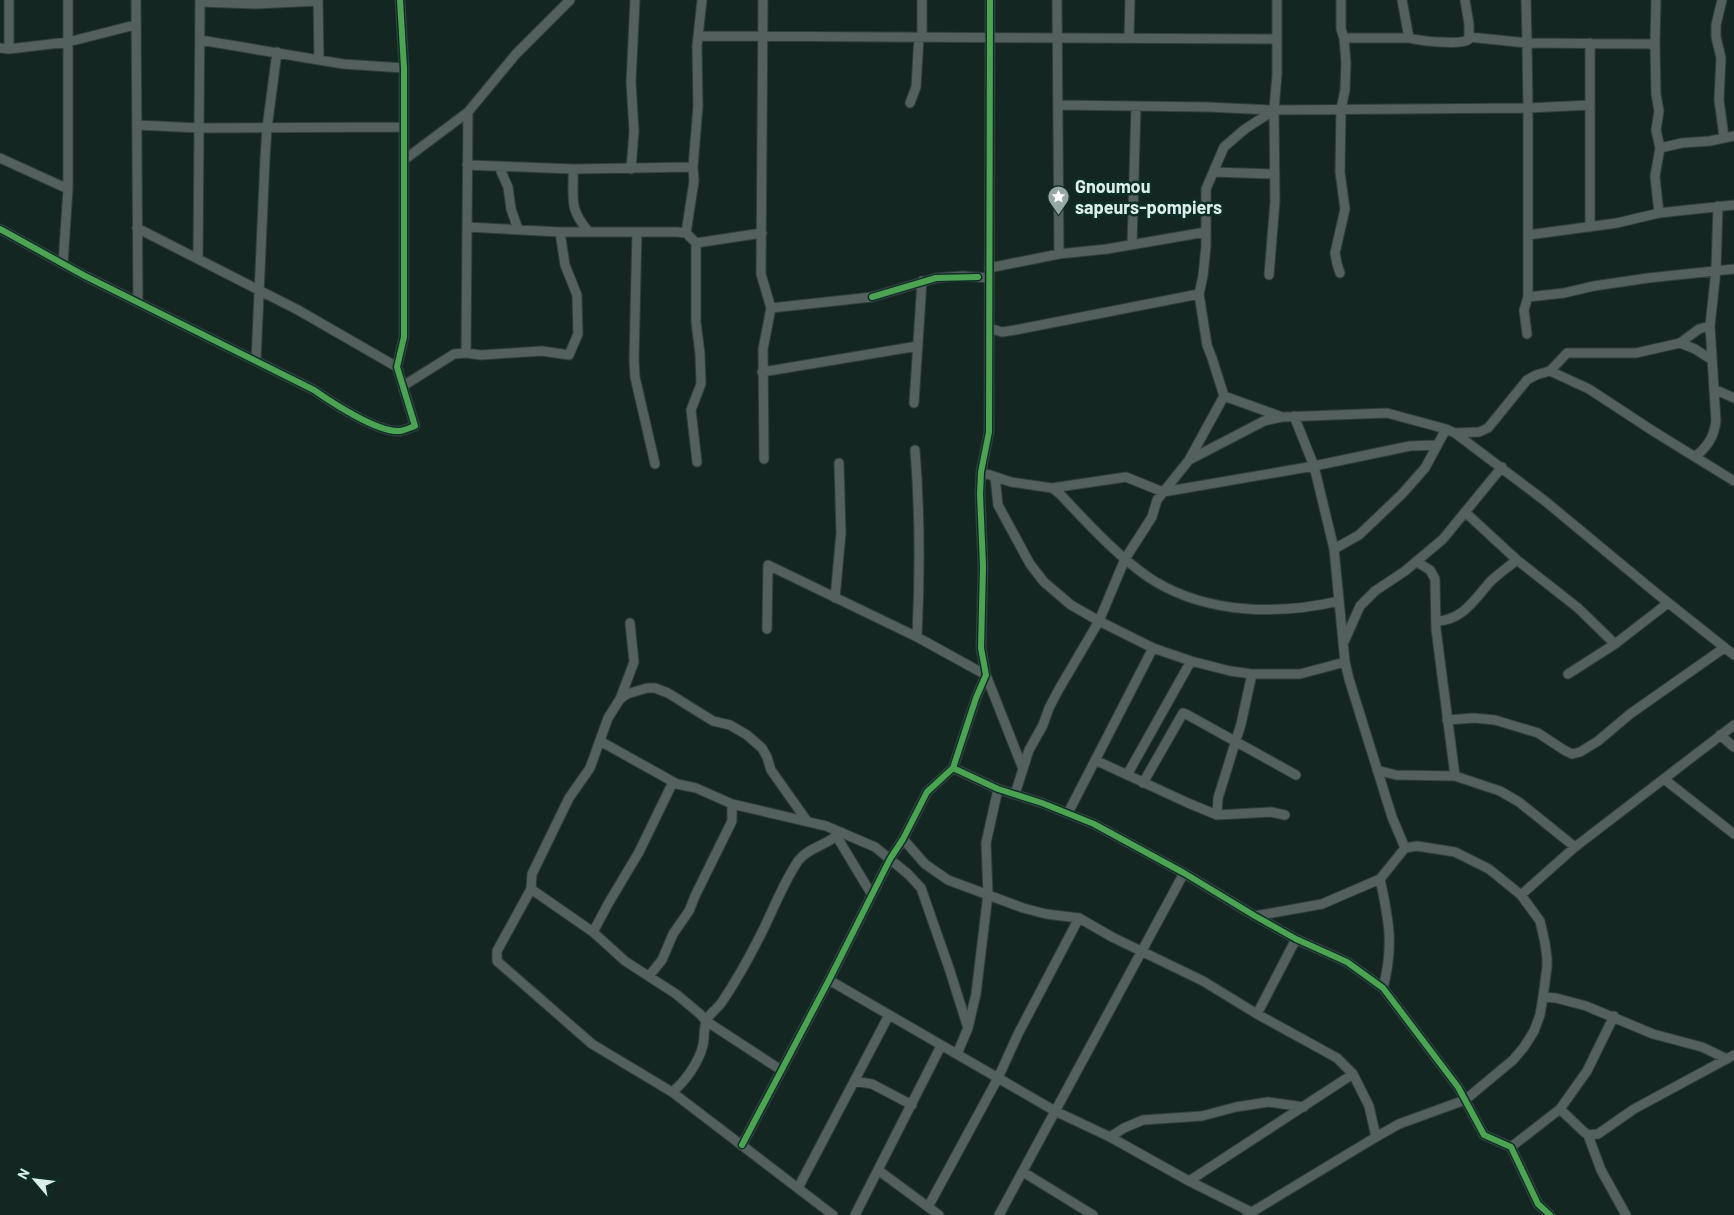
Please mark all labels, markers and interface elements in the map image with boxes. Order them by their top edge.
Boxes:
place label: Gnoumou sapeurs-pompiers [1075,175,1222,218]
place icon: Gnoumou sapeurs-pompiers [1047,184,1071,215]
north arrow [10,1155,60,1205]
text: N [13,1166,33,1182]

